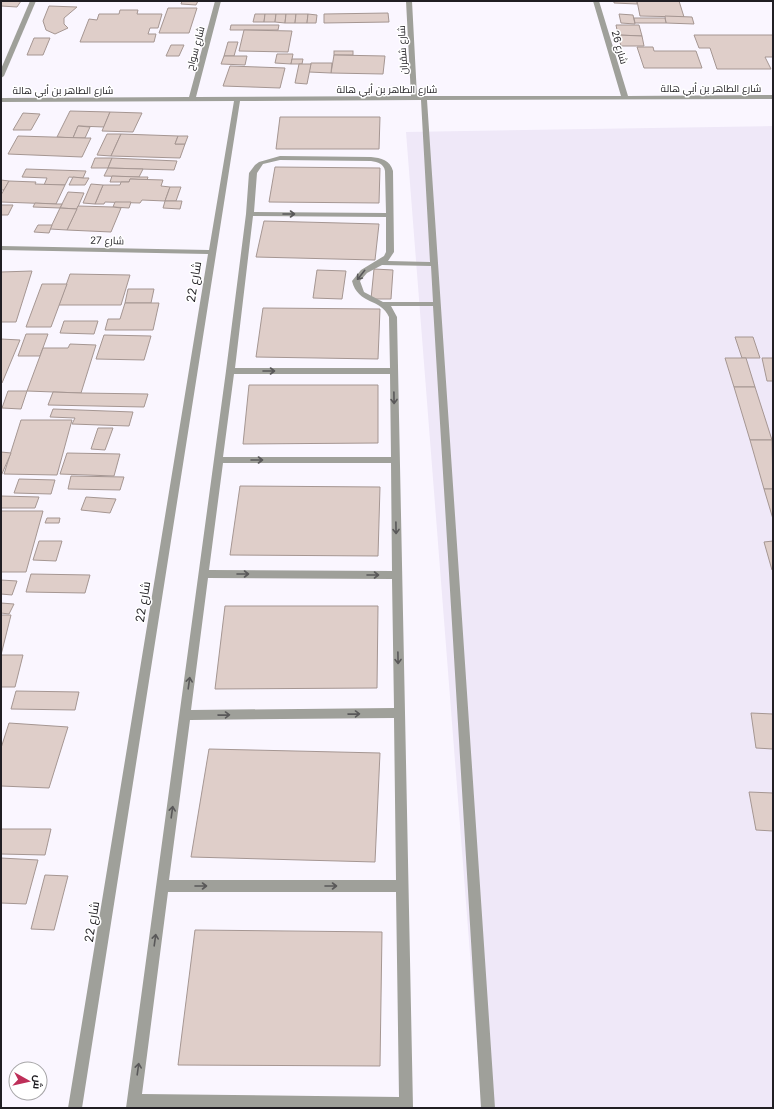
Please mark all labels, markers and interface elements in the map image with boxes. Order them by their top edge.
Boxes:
street label: شارع سواح [183,25,208,71]
street label: شارع شقران [395,25,410,75]
street label: شارع 26 [609,29,631,66]
street label: شارع الطاهر بن أبي هالة [661,82,761,96]
street label: شارع الطاهر بن أبي هالة [337,83,437,97]
street label: شارع الطاهر بن أبي هالة [13,84,113,98]
one-way arrow [282,210,295,218]
street label: شارع 27 [90,234,124,247]
street label: شارع 22 [183,260,205,304]
one-way arrow [356,270,365,281]
one-way arrow [262,367,275,375]
one-way arrow [390,391,398,404]
one-way arrow [250,456,263,464]
one-way arrow [392,521,400,534]
one-way arrow [236,570,249,578]
one-way arrow [366,571,379,579]
street label: شارع 22 [132,580,154,624]
one-way arrow [394,651,402,664]
one-way arrow [185,677,193,690]
one-way arrow [347,710,360,718]
one-way arrow [217,711,230,719]
one-way arrow [168,806,176,819]
one-way arrow [194,882,207,890]
one-way arrow [324,882,337,890]
street label: شارع 22 [81,900,103,944]
one-way arrow [151,934,159,947]
north arrow [8,1061,48,1101]
one-way arrow [134,1063,142,1076]
text: ش [30,1074,46,1090]

